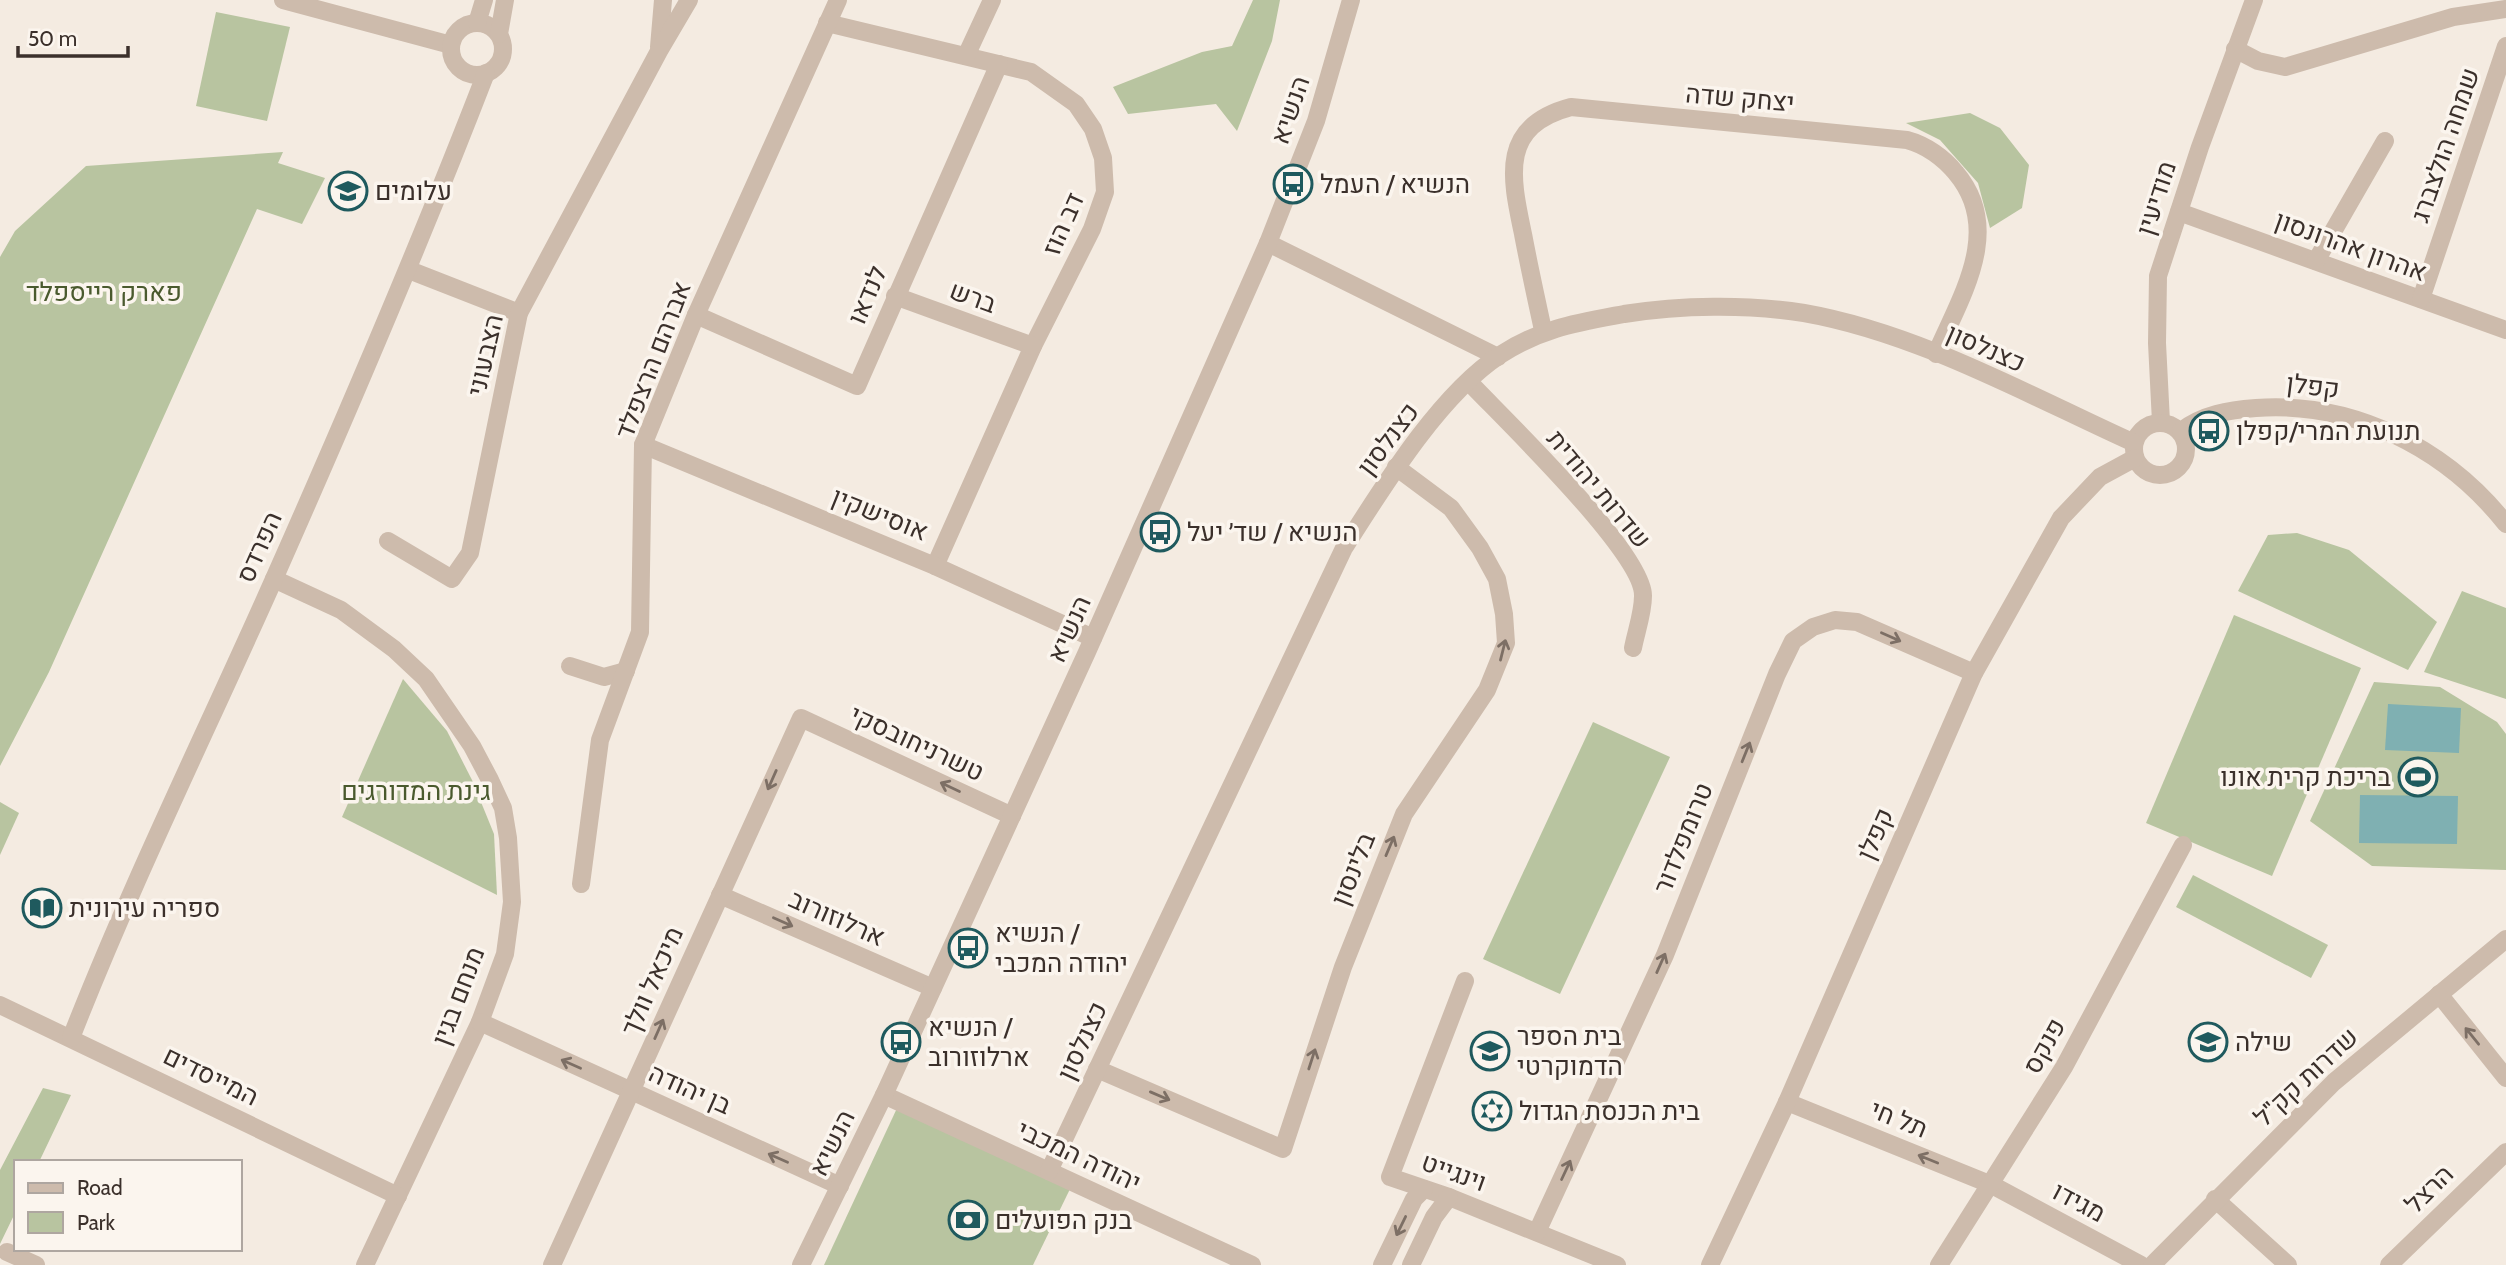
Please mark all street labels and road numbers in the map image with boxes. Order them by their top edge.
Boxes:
street label: שמחה הולצברג [2404,64,2486,226]
street label: הנשיא [1263,72,1317,148]
street label: יצחק שדה [1684,77,1796,119]
street label: מודיעין [2129,157,2183,239]
street label: דב הוז [1035,188,1091,260]
street label: אהרון אהרונסון [2271,204,2431,288]
street label: לנדאו [840,261,894,329]
street label: ברש [945,274,1001,320]
street label: אברהם הרצפלד [608,277,698,443]
street label: הצבעוני [460,311,510,399]
street label: כצנלסון [1942,317,2030,379]
street label: קפלן [2285,367,2341,405]
street label: כצנלסון [1350,396,1426,482]
street label: שדרות יהודית [1540,423,1658,555]
street label: אוסישקין [827,480,933,548]
street label: הפרדס [229,506,289,588]
street label: הנשיא [1040,591,1098,667]
street label: טשרניחובסקי [845,698,989,788]
street label: טרומפלדור [1646,778,1720,898]
street label: קפלן [1850,803,1900,865]
street label: בלינסון [1324,827,1382,910]
street label: ארלוזורוב [784,883,890,953]
street label: מיכאל וולך [614,922,690,1040]
street label: מנחם בגין [425,942,491,1050]
street label: כצנלסון [1050,997,1114,1085]
street label: פנקס [2016,1013,2072,1079]
street label: שדרות קק"ל [2247,1021,2365,1133]
street label: המייסדים [158,1039,264,1113]
street label: בן יהודה [644,1057,736,1121]
street label: תל חי [1866,1093,1932,1145]
street label: הנשיא [802,1105,862,1181]
street label: יהודה המכבי [1012,1113,1146,1199]
street label: וינגייט [1417,1146,1491,1198]
street label: הרצל [2398,1158,2460,1220]
street label: מגידו [2047,1175,2111,1229]

